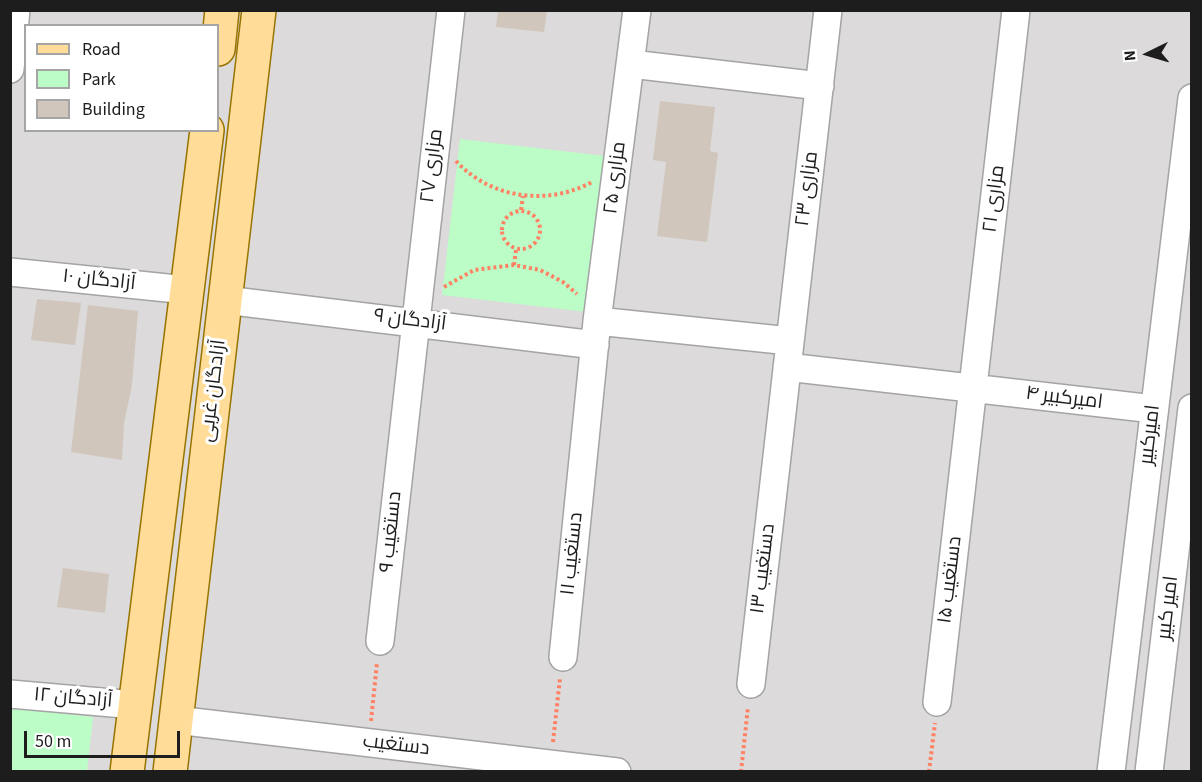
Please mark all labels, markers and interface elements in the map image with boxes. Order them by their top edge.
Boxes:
legend [24,24,219,132]
north arrow [1118,24,1178,84]
text: Road [82,37,121,62]
text: N [1119,49,1141,62]
text: Park [82,67,116,92]
text: Building [82,97,145,122]
street label: مزاری ۲۷ [417,128,449,204]
street label: مزاری ۲۵ [600,140,632,216]
street label: مزاری ۲۳ [791,150,825,228]
street label: مزاری ۲۱ [979,164,1011,234]
street label: آزادگان ۱۰ [61,265,137,297]
street label: آزادگان ۹ [372,305,448,337]
street label: آزادگان غربی [196,338,232,444]
street label: امیرکبیر ۴ [1024,382,1104,416]
street label: امیرکبیر [1135,404,1167,466]
street label: دستغیب ۹ [376,490,408,574]
street label: دستغیب ۱۱ [557,511,589,597]
street label: دستغیب ۱۳ [747,523,781,615]
street label: دستغیب ۱۵ [934,535,968,625]
street label: امیر کبیر [1153,575,1185,641]
street label: آزادگان ۱۲ [33,684,113,714]
scale bar [27,719,183,757]
text: 50 m [35,729,71,754]
street label: دستغیب [361,730,431,762]

